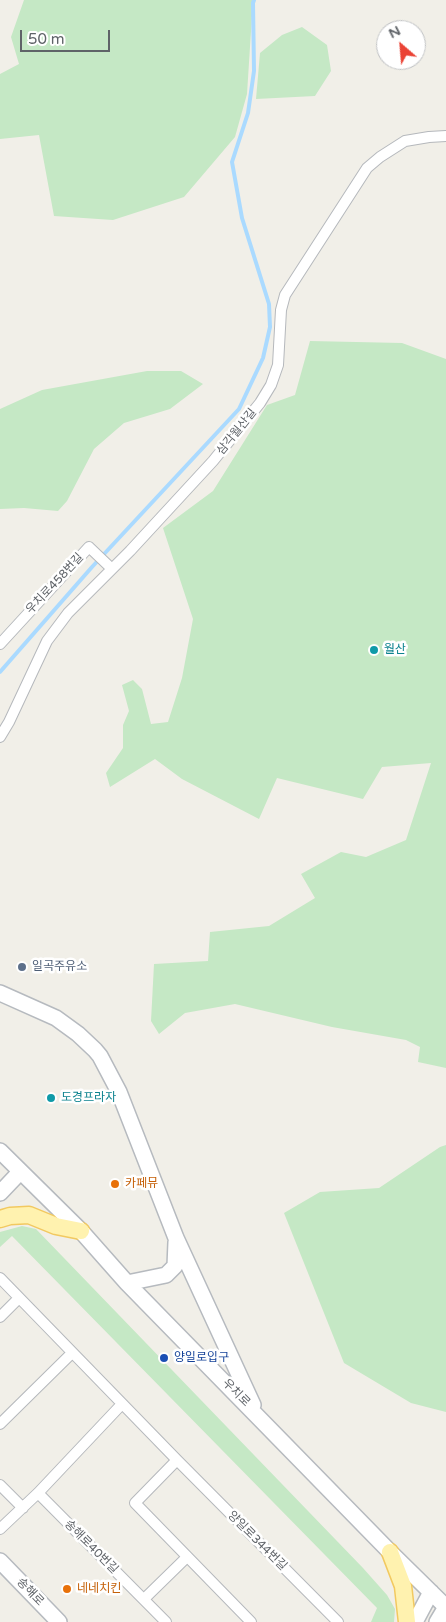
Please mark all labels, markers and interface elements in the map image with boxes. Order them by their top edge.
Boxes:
scale bar [22,20,112,52]
north arrow [376,20,426,70]
text: N [386,22,403,42]
text: 50 m [28,30,65,48]
street label: 삼각월산길 [214,406,260,458]
street label: 우치로458번길 [23,551,87,617]
place label: 월산 [384,643,406,657]
marker: 월산 [368,644,380,656]
place label: 일곡주유소 [32,960,87,974]
marker: 일곡주유소 [16,961,28,973]
place label: 도경프라자 [61,1091,116,1105]
marker: 도경프라자 [45,1092,57,1104]
place label: 카페뮤 [125,1177,158,1191]
marker: 카페뮤 [109,1178,121,1190]
place label: 양일로입구 [174,1351,229,1365]
marker: 양일로입구 [158,1352,170,1364]
street label: 우치로 [219,1376,253,1410]
street label: 양일로344번길 [224,1508,290,1574]
street label: 송해로40번길 [61,1517,121,1577]
street label: 송해로 [13,1575,47,1609]
place label: 네네치킨 [77,1582,121,1596]
marker: 네네치킨 [61,1583,73,1595]

